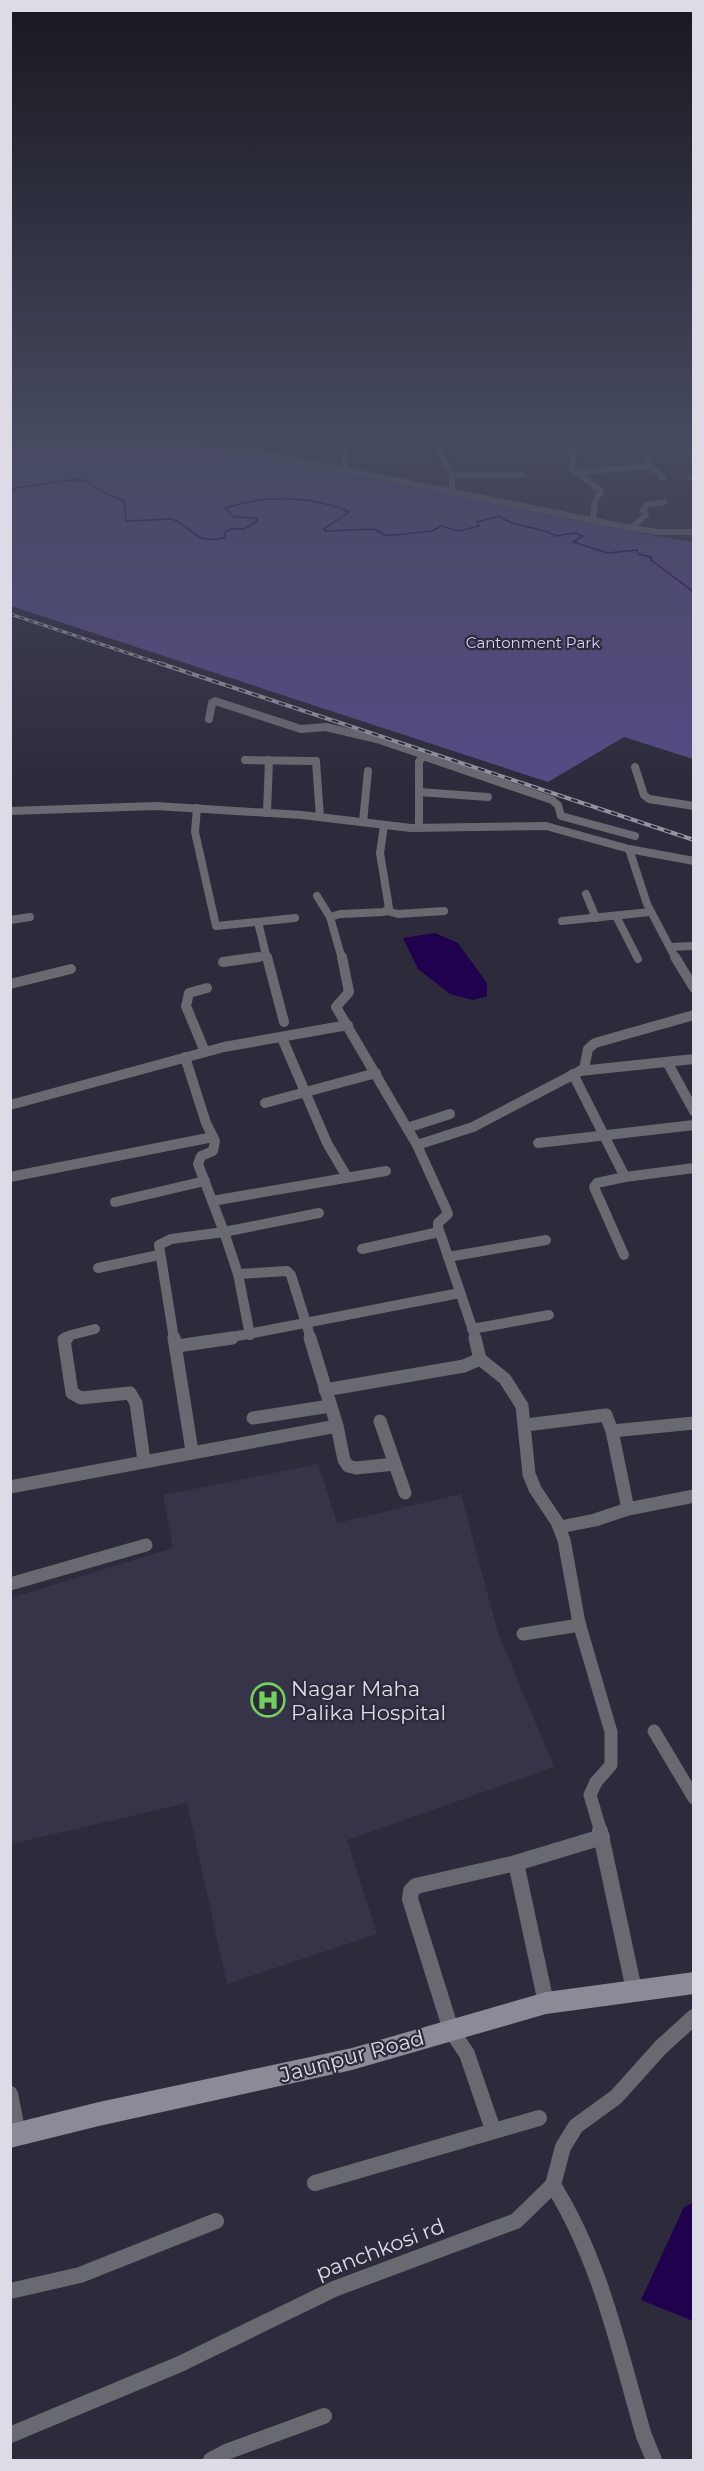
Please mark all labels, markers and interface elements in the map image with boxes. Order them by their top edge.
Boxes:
park label: Cantonment Park [466,633,600,652]
place label: Nagar Maha Palika Hospital [291,1676,446,1725]
hospital icon: Nagar Maha Palika Hospital [250,1682,286,1718]
street label: Jaunpur Road [276,2025,427,2088]
street label: panchkosi rd [312,2213,448,2285]

